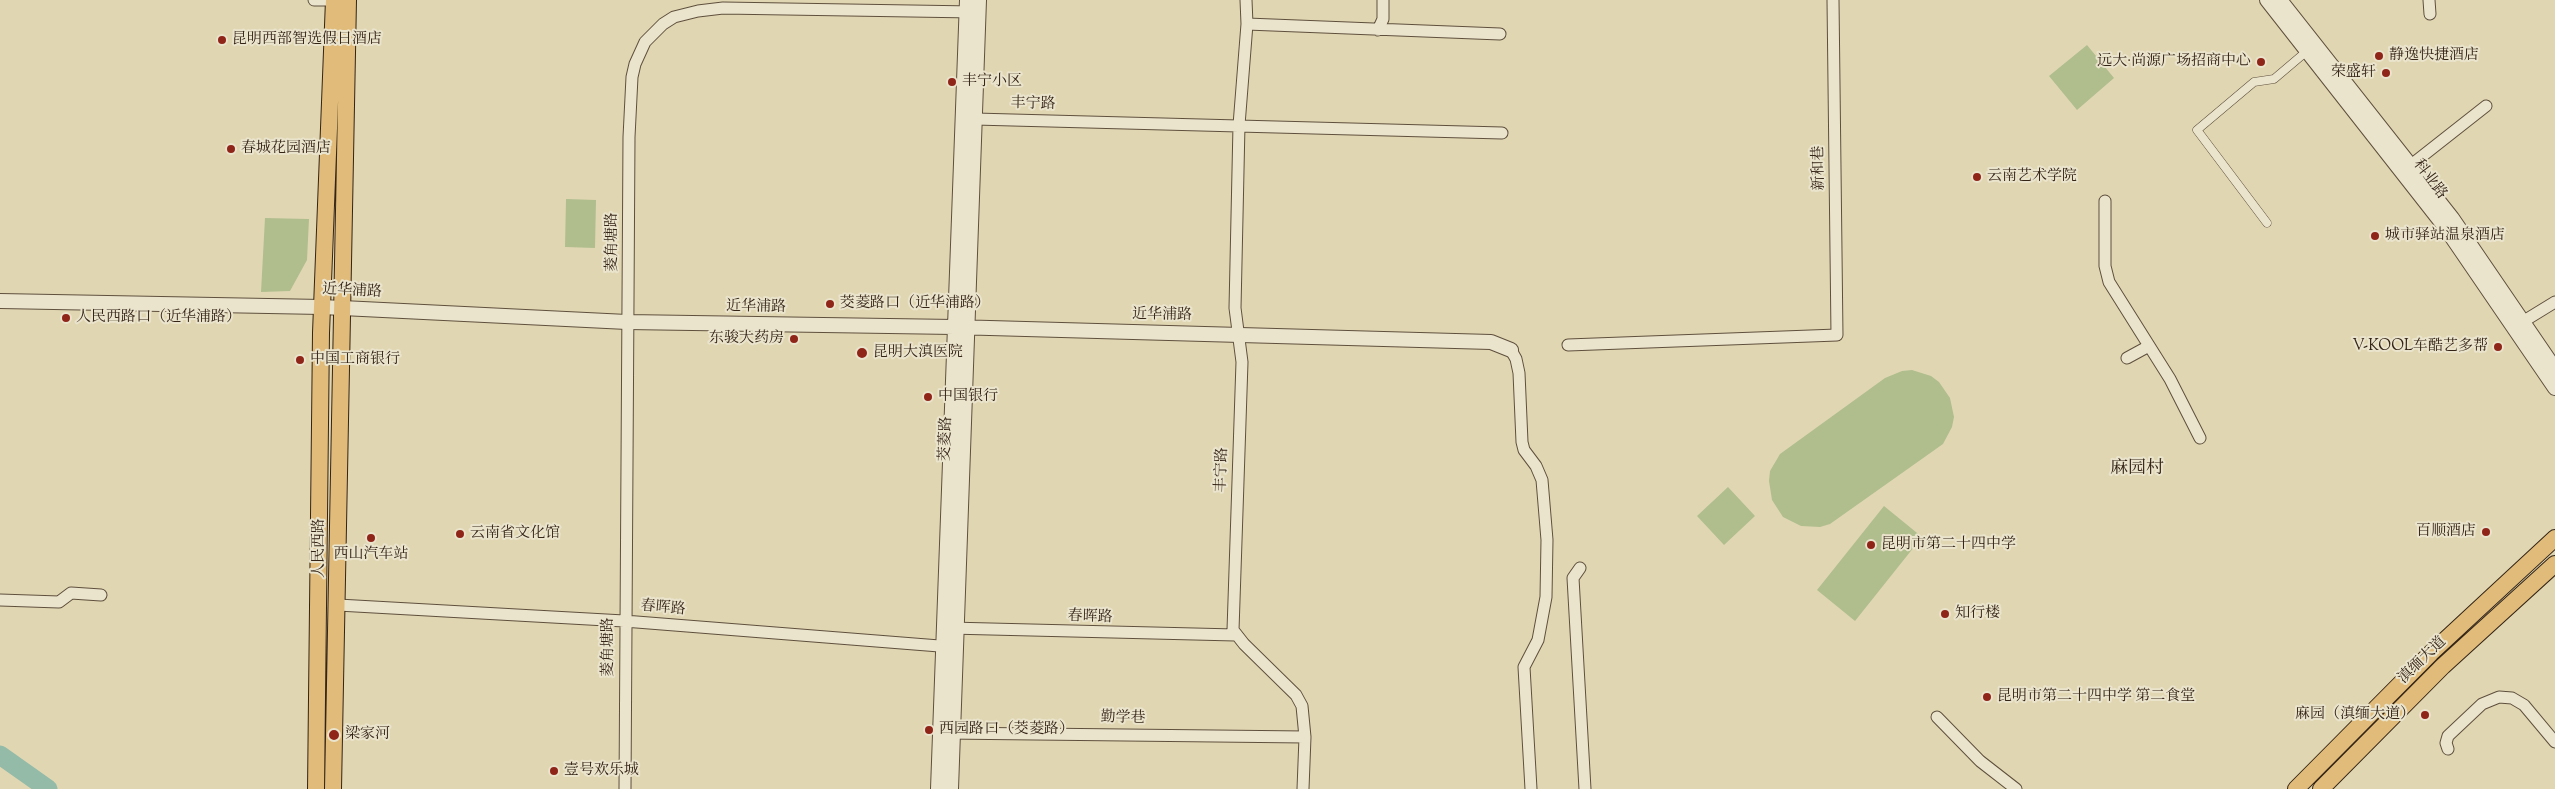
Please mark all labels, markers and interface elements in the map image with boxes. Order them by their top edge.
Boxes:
place label: 昆明西部智选假日酒店 [232,31,382,49]
marker: 昆明西部智选假日酒店 [216,34,228,46]
place label: 静逸快捷酒店 [2389,47,2479,65]
marker: 静逸快捷酒店 [2373,50,2385,62]
place label: 远大·尚源广场招商中心 [2097,53,2251,71]
marker: 远大·尚源广场招商中心 [2255,56,2267,68]
place label: 荣盛轩 [2331,64,2376,82]
marker: 荣盛轩 [2380,67,2392,79]
place label: 丰宁小区 [962,73,1022,91]
marker: 丰宁小区 [946,76,958,88]
street label: 丰宁路 [1010,96,1056,114]
place label: 春城花园酒店 [241,140,331,158]
marker: 春城花园酒店 [225,143,237,155]
street label: 新和巷 [1811,145,1829,191]
street label: 科业路 [2408,157,2450,203]
place label: 云南艺术学院 [1987,168,2077,186]
marker: 云南艺术学院 [1971,171,1983,183]
street label: 菱角塘路 [604,212,622,272]
place label: 城市驿站温泉酒店 [2385,227,2505,245]
marker: 城市驿站温泉酒店 [2369,230,2381,242]
street label: 近华浦路 [322,281,382,303]
place label: 茭菱路口（近华浦路） [840,295,990,313]
street label: 近华浦路 [726,298,786,318]
marker: 茭菱路口（近华浦路） [824,298,836,310]
street label: 近华浦路 [1132,306,1192,326]
place label: 人民西路口（近华浦路） [76,309,241,327]
marker: 人民西路口（近华浦路） [60,312,72,324]
place label: 东骏大药房 [709,330,784,348]
marker: 东骏大药房 [788,333,800,345]
place label: V-KOOL车酷艺多帮 [2352,338,2488,356]
marker: V-KOOL车酷艺多帮 [2492,341,2504,353]
place label: 昆明大滇医院 [873,344,963,362]
marker: 昆明大滇医院 [855,346,869,360]
place label: 中国工商银行 [310,351,400,369]
marker: 中国工商银行 [294,354,306,366]
place label: 中国银行 [938,388,998,406]
marker: 中国银行 [922,391,934,403]
street label: 茭菱路 [937,416,957,462]
street label: 丰宁路 [1213,447,1233,493]
district label: 麻园村 [2110,459,2164,481]
street label: 人民西路 [311,518,329,578]
place label: 百顺酒店 [2416,523,2476,541]
place label: 云南省文化馆 [470,525,560,543]
marker: 百顺酒店 [2480,526,2492,538]
marker: 云南省文化馆 [454,528,466,540]
marker: 西山汽车站 [365,532,377,544]
place label: 昆明市第二十四中学 [1881,536,2016,554]
marker: 昆明市第二十四中学 [1865,539,1877,551]
place label: 西山汽车站 [334,546,408,564]
street label: 春晖路 [640,598,686,620]
place label: 知行楼 [1955,605,2000,623]
street label: 春晖路 [1067,608,1113,628]
marker: 知行楼 [1939,608,1951,620]
street label: 菱角塘路 [600,617,618,677]
street label: 滇缅大道 [2395,634,2451,688]
place label: 昆明市第二十四中学 第二食堂 [1997,688,2195,706]
marker: 昆明市第二十四中学 第二食堂 [1981,691,1993,703]
place label: 麻园（滇缅大道） [2295,706,2415,724]
marker: 麻园（滇缅大道） [2419,709,2431,721]
street label: 勤学巷 [1100,710,1146,728]
place label: 西园路口（茭菱路） [939,721,1074,739]
marker: 西园路口（茭菱路） [923,724,935,736]
place label: 梁家河 [345,726,390,744]
marker: 梁家河 [327,728,341,742]
place label: 壹号欢乐城 [564,762,639,780]
marker: 壹号欢乐城 [548,765,560,777]

